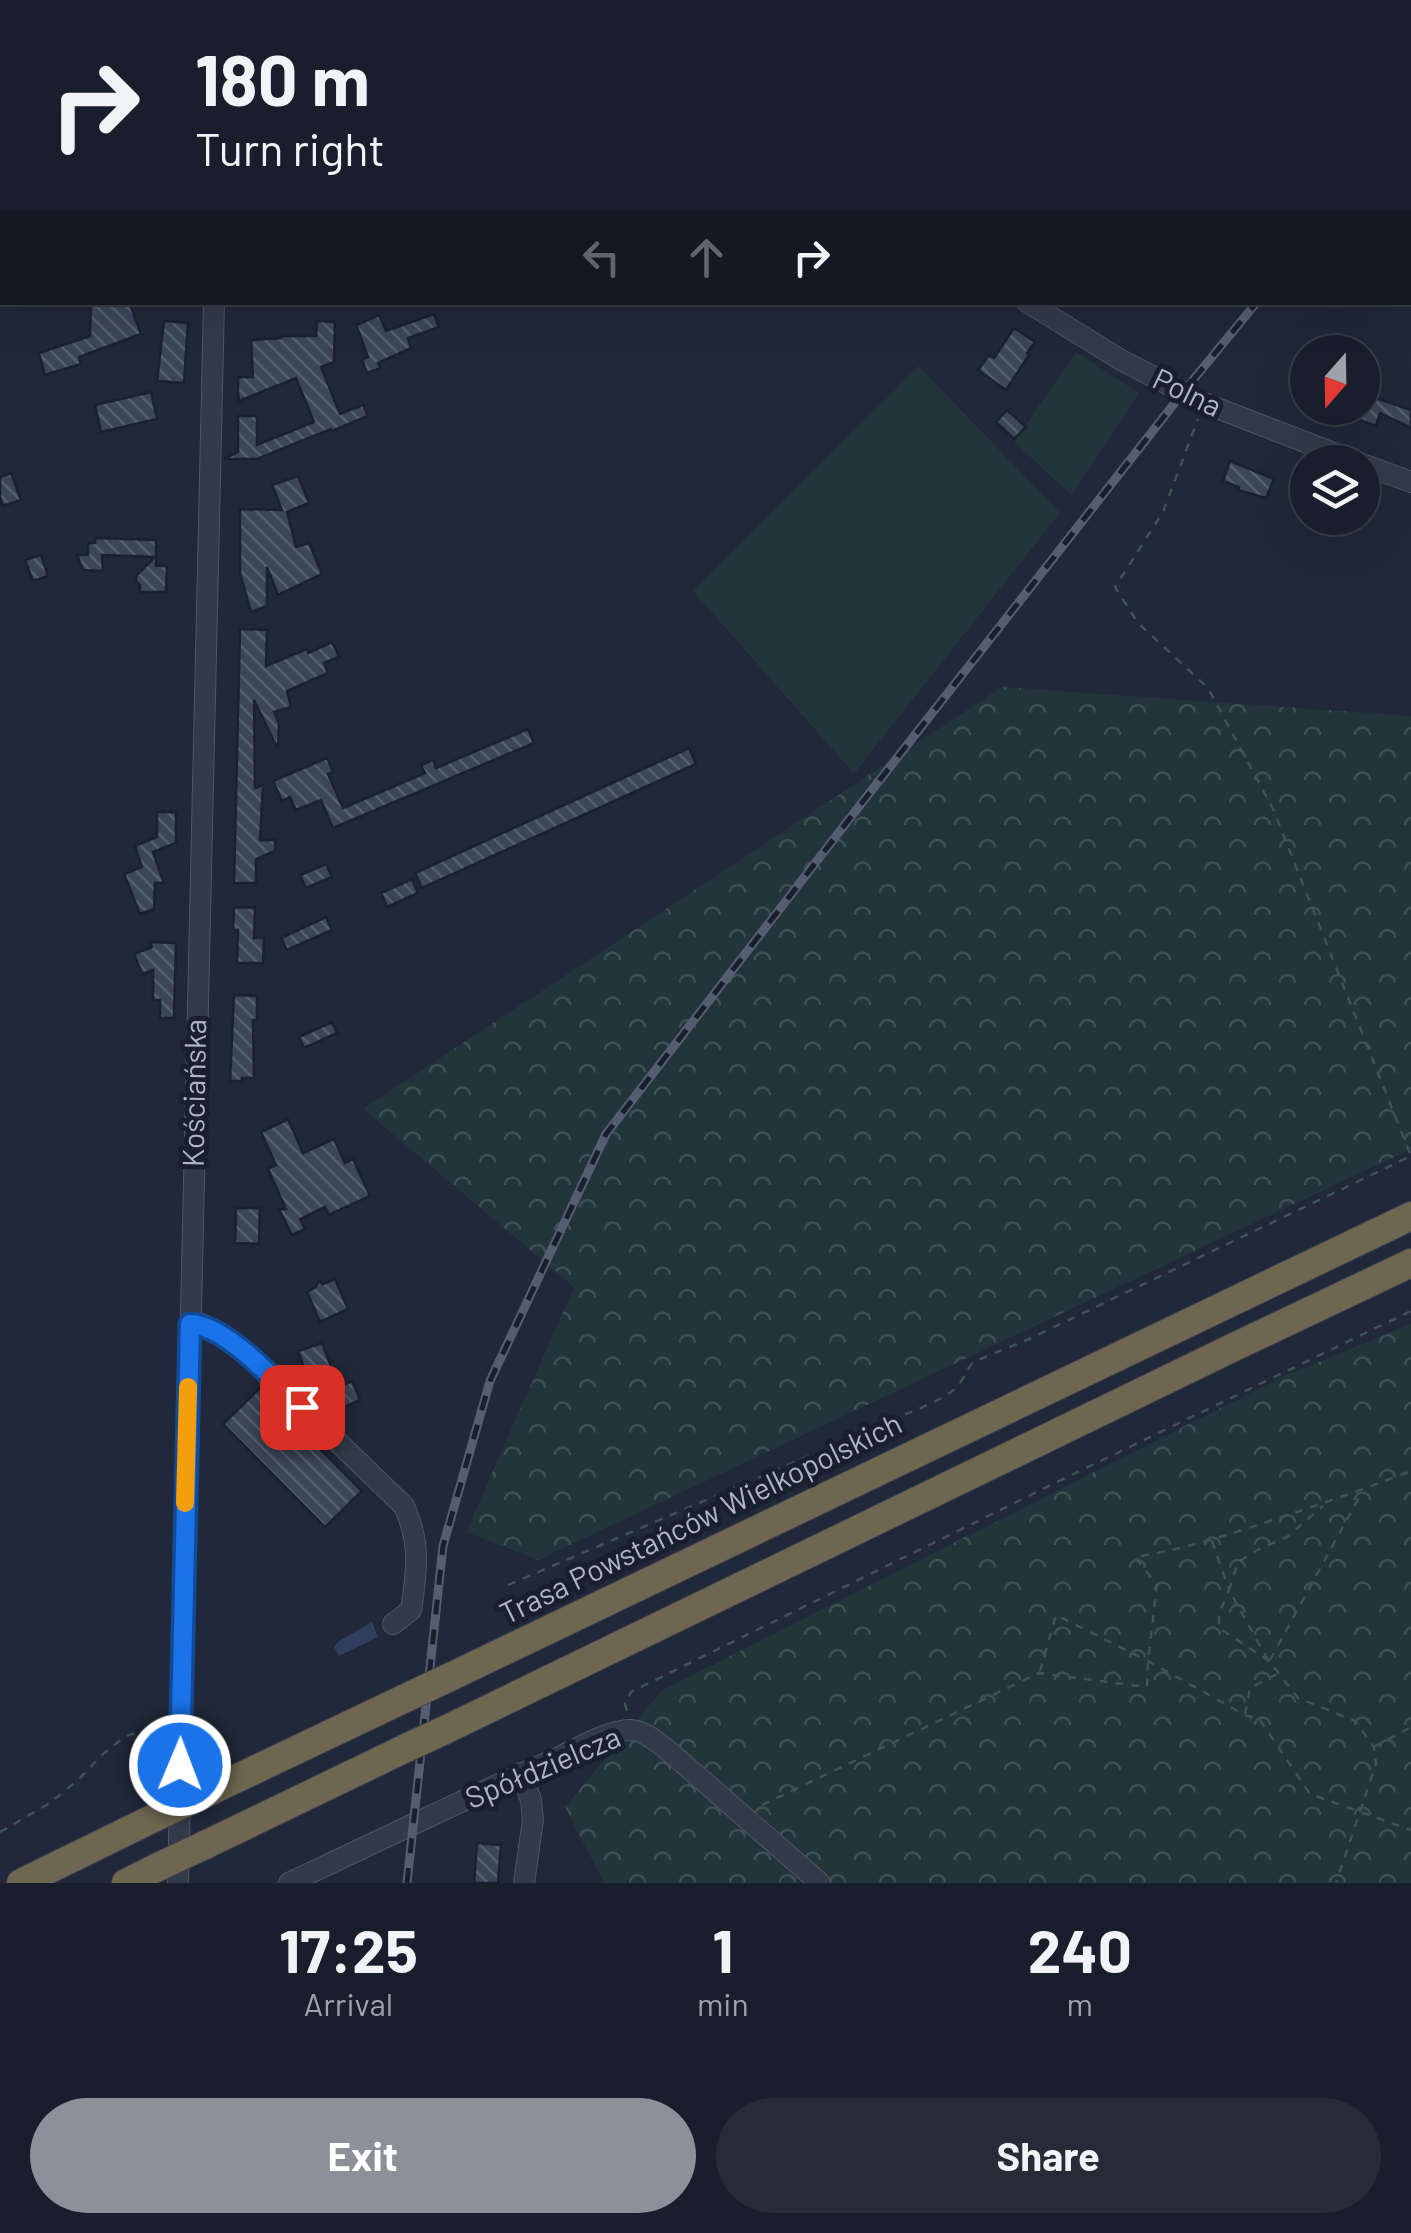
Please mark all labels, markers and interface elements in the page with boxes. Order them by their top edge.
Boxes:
text: 180 m [195,36,370,120]
icon: right [30,40,160,170]
text: Turn right [195,121,385,175]
icon: left [574,230,629,285]
icon: ahead [679,230,734,285]
icon: right [784,230,839,285]
north arrow [1290,335,1380,425]
map controls [1290,335,1380,535]
street label: Polna [1148,359,1228,423]
button: layers [1290,445,1380,535]
street label: Kościańska [174,1019,212,1167]
pin [260,1365,345,1450]
icon: arrive [275,1380,330,1435]
street label: Trasa Powstańców Wielkopolskich [493,1404,907,1630]
position arrow [128,1713,232,1817]
street label: Spółdzielcza [459,1717,625,1815]
text: 17:25 [279,1913,418,1985]
text: 1 [712,1913,733,1985]
text: 240 [1028,1913,1132,1985]
text: Arrival [304,1984,393,2022]
text: min [697,1984,749,2022]
text: m [1067,1984,1093,2022]
button: Exit [30,2098,696,2213]
button: Share [716,2098,1381,2213]

